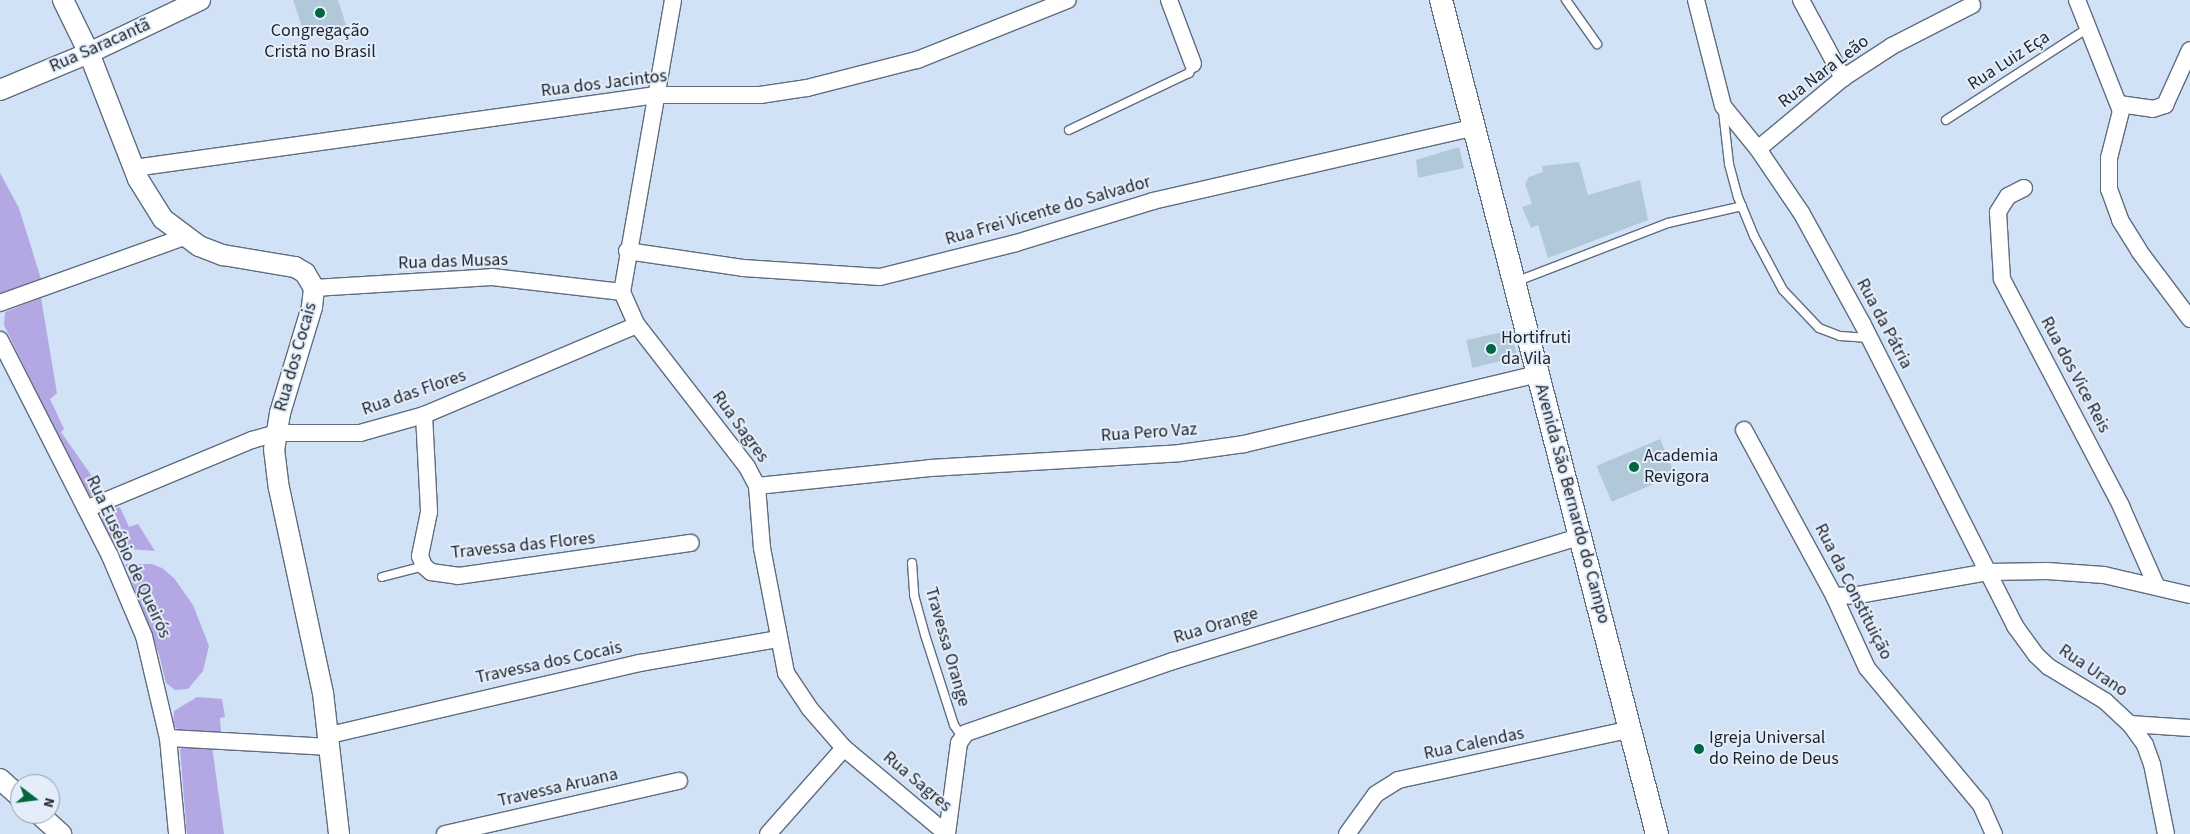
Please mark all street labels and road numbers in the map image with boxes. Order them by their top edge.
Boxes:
street label: Rua Saracantã [46,14,154,78]
street label: Rua Luiz Eça [1964,27,2054,95]
street label: Rua Nara Leão [1774,31,1874,113]
street label: Rua dos Jacintos [540,66,668,102]
street label: Rua Frei Vicente do Salvador [943,171,1153,251]
street label: Rua das Musas [398,249,508,275]
street label: Rua da Pátria [1851,275,1917,373]
street label: Rua dos Cocais [270,300,322,414]
street label: Rua dos Vice Reis [2035,313,2115,437]
street label: Rua das Flores [359,365,469,421]
street label: Avenida São Bernardo do Campo [1530,382,1614,626]
street label: Rua Sagres [707,387,773,467]
street label: Rua Pero Vaz [1100,419,1198,447]
street label: Rua Eusébio de Queirós [81,472,175,642]
street label: Rua da Constituição [1809,520,1897,664]
street label: Travessa das Flores [450,528,596,564]
street label: Travessa Orange [920,585,974,709]
street label: Rua Orange [1171,603,1261,649]
street label: Travessa dos Cocais [474,637,624,689]
street label: Rua Urano [2054,640,2132,702]
street label: Rua Calendas [1422,723,1526,765]
street label: Rua Sagres [878,747,956,817]
street label: Travessa Aruana [496,764,620,812]

